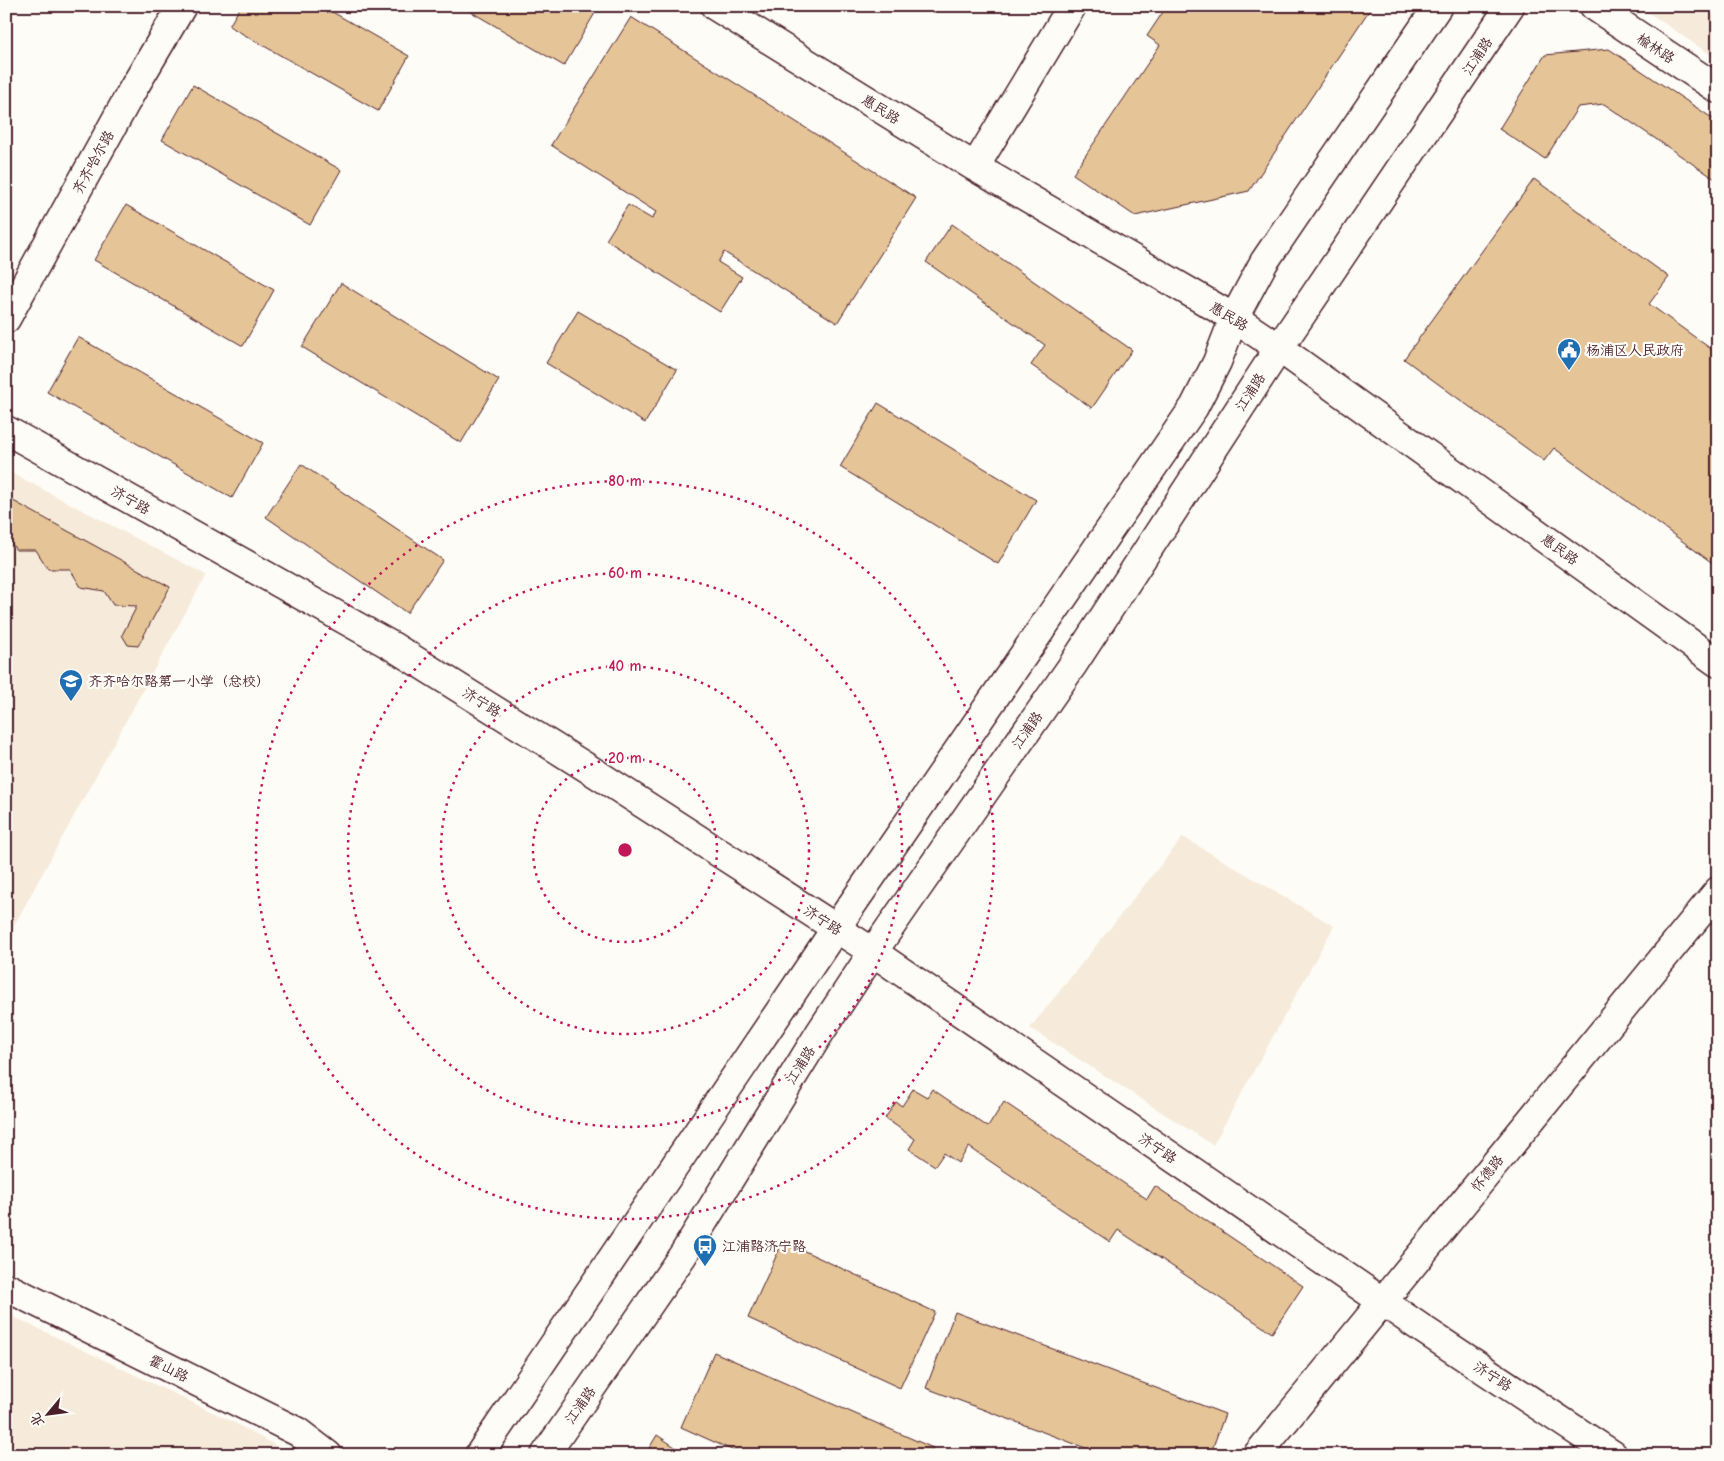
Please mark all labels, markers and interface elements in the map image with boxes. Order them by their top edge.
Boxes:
street label: 榆林路 [1634,30,1678,67]
street label: 江浦路 [1459,34,1496,78]
street label: 惠民路 [858,91,903,128]
street label: 齐齐哈尔路 [69,128,118,197]
street label: 惠民路 [1206,298,1251,335]
public building icon: 杨浦区人民政府 [1556,337,1582,371]
place label: 杨浦区人民政府 [1586,342,1684,359]
street label: 江浦路 [1232,370,1269,415]
text: 80 m [608,472,642,490]
street label: 济宁路 [108,483,153,518]
street label: 惠民路 [1538,530,1582,569]
text: 60 m [608,564,642,582]
text: 40 m [609,657,642,675]
school or university icon: 齐齐哈尔路第一小学（总校） [58,668,84,702]
place label: 齐齐哈尔路第一小学（总校） [88,673,270,690]
street label: 济宁路 [459,684,504,721]
street label: 江浦路 [1008,708,1046,752]
text: 20 m [608,749,642,767]
centre of rings [616,841,634,859]
street label: 济宁路 [800,902,845,939]
street label: 江浦路 [782,1043,819,1088]
street label: 济宁路 [1136,1130,1180,1167]
street label: 怀德路 [1468,1152,1507,1195]
bus stop icon: 江浦路济宁路 [692,1233,718,1267]
place label: 江浦路济宁路 [722,1238,806,1255]
street label: 霍山路 [146,1351,191,1386]
street label: 济宁路 [1470,1358,1515,1395]
street label: 江浦路 [561,1383,599,1427]
north arrow [22,1388,72,1438]
text: 北 [26,1410,48,1430]

